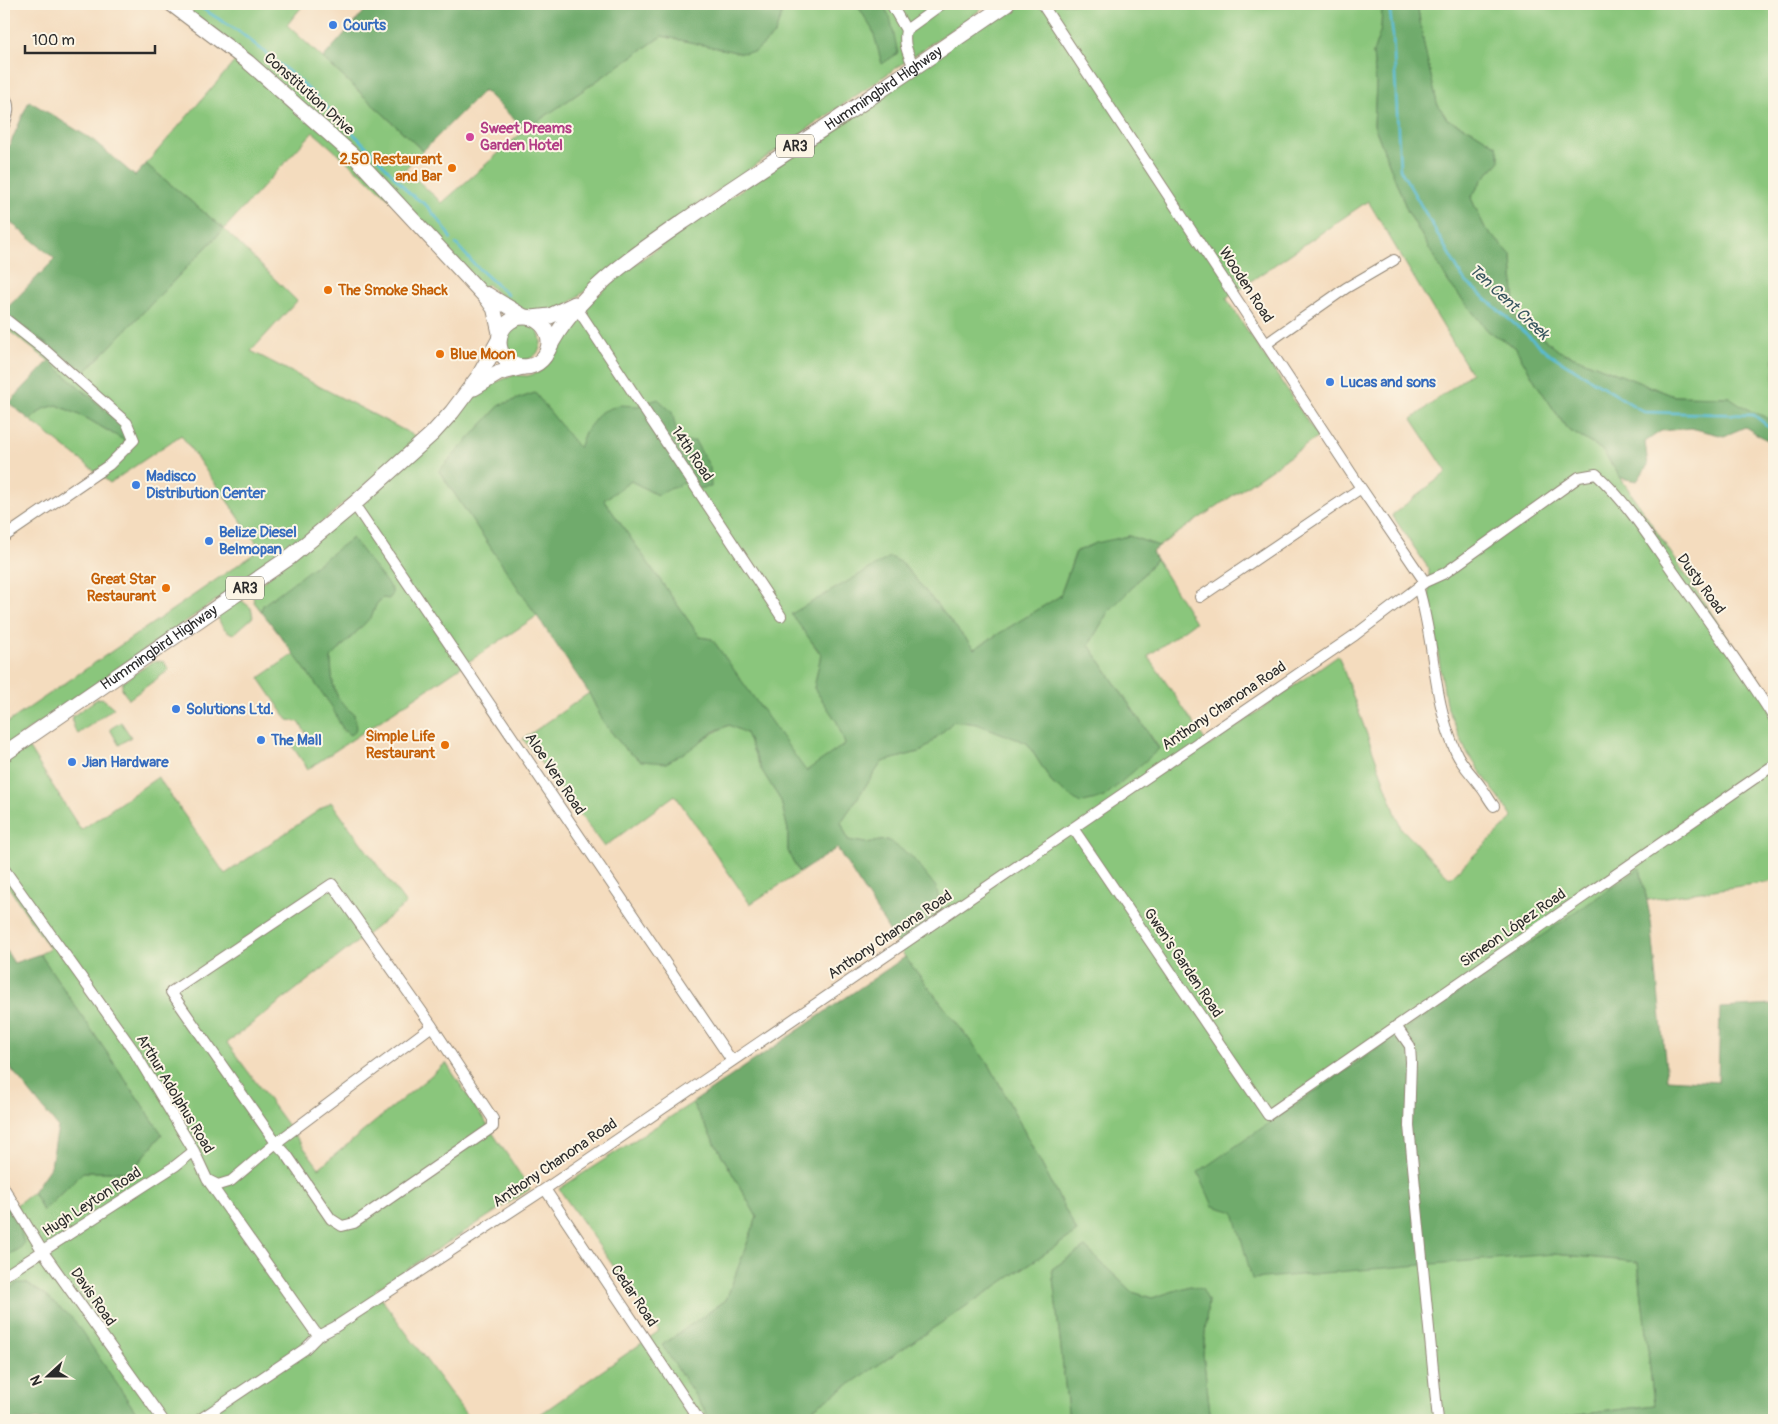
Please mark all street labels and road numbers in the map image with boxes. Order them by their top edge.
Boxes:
street label: Hummingbird Highway [821,41,946,135]
street label: Constitution Drive [260,49,358,140]
road number: AR3 [776,134,814,158]
street label: Wooden Road [1215,244,1277,326]
street label: 14th Road [667,423,717,485]
street label: Dusty Road [1673,550,1729,618]
road number: AR3 [226,576,264,600]
street label: Hummingbird Highway [97,600,222,694]
street label: Anthony Chanona Road [1158,657,1290,755]
street label: Aloe Vera Road [521,729,589,819]
street label: Simeon López Road [1456,884,1570,972]
street label: Anthony Chanona Road [824,886,956,984]
street label: Gwen's Garden Road [1139,905,1227,1021]
street label: Arthur Adolphus Road [132,1031,218,1157]
street label: Anthony Chanona Road [489,1114,621,1212]
street label: Hugh Leyton Road [39,1163,145,1241]
street label: Cedar Road [606,1261,662,1331]
street label: Davis Road [66,1264,120,1330]

